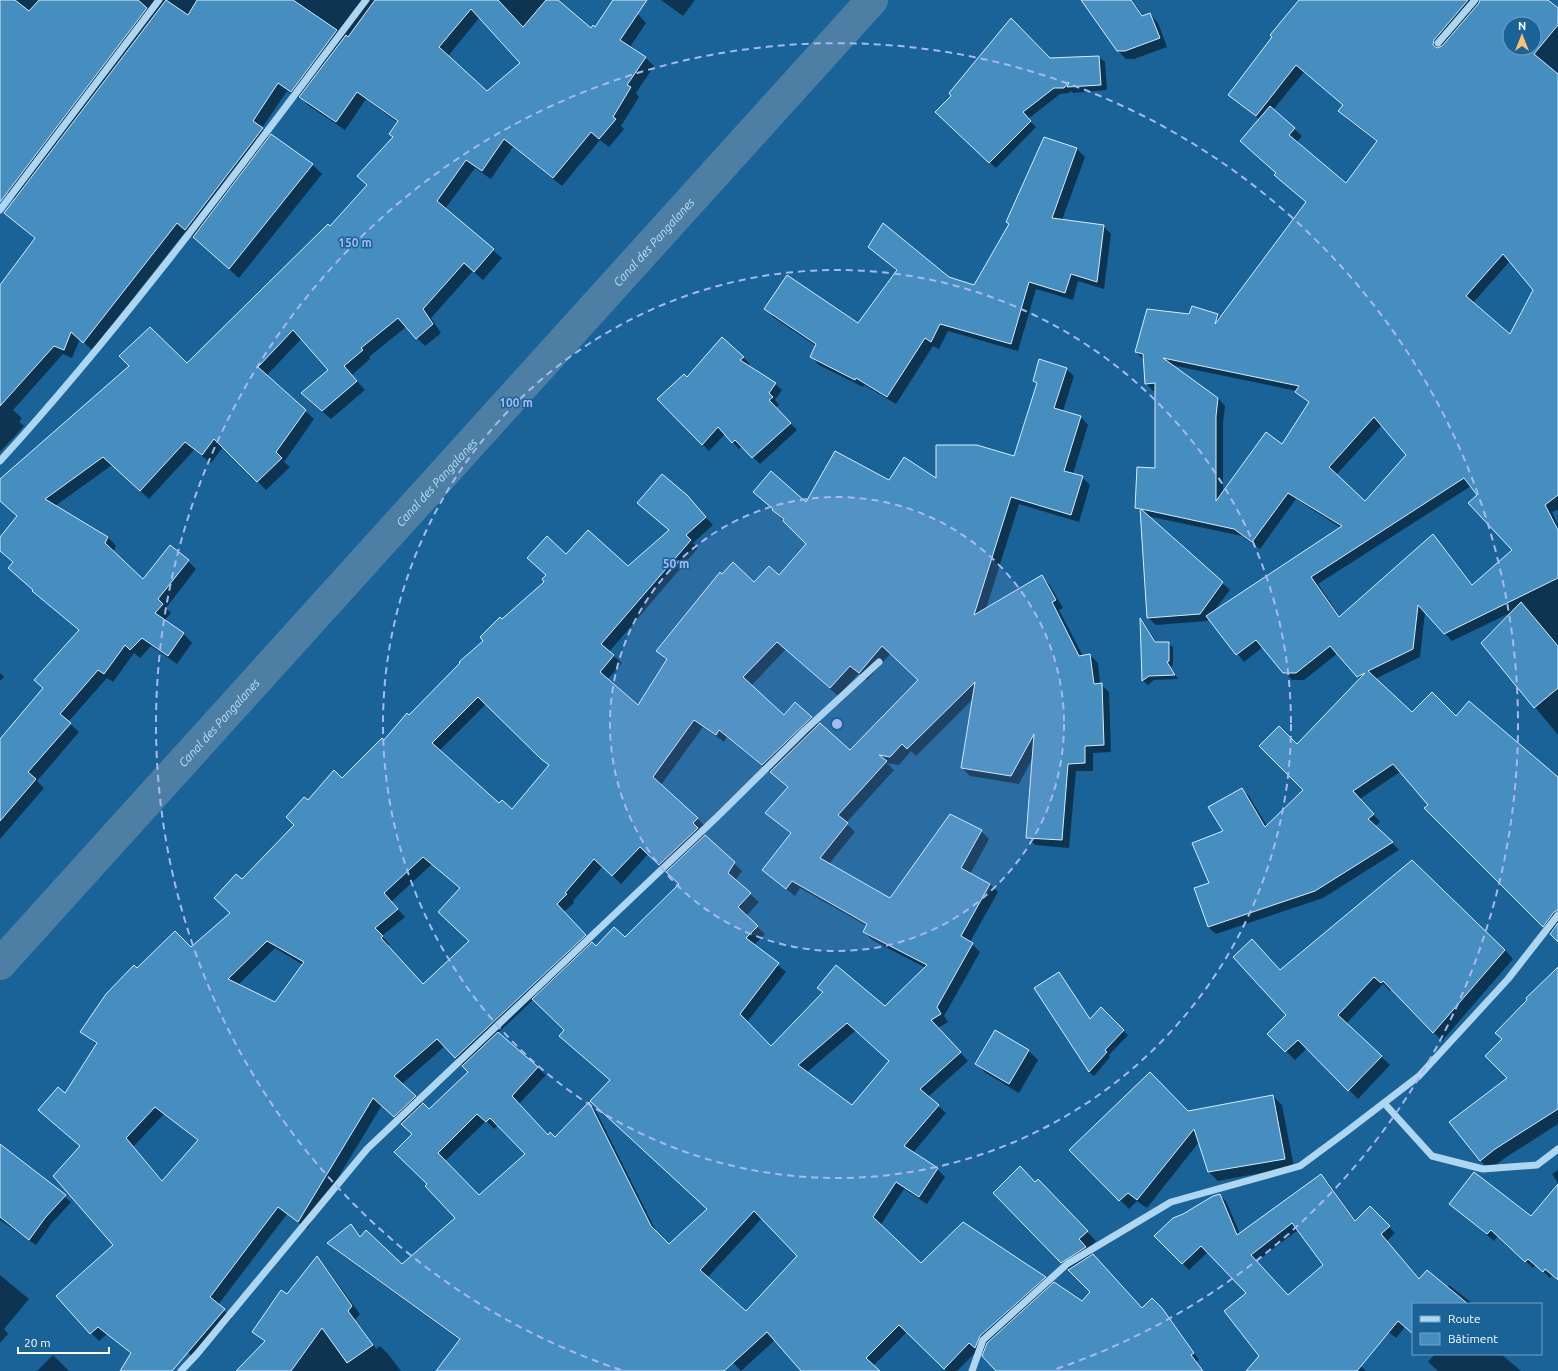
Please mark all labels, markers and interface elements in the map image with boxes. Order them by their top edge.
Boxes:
north arrow [1502,16,1542,56]
text: N [1518,20,1526,32]
water label: Canal des Pangalanes [610,195,697,288]
text: 150 m [338,236,372,249]
text: 100 m [499,396,533,409]
water label: Canal des Pangalanes [393,435,479,529]
text: 50 m [663,557,689,570]
water label: Canal des Pangalanes [176,675,262,769]
centre of rings [830,717,844,731]
legend [1412,1303,1542,1355]
text: Route [1448,1312,1481,1325]
scale bar [18,1329,109,1355]
text: Bâtiment [1448,1332,1498,1345]
text: 20 m [24,1336,51,1349]

